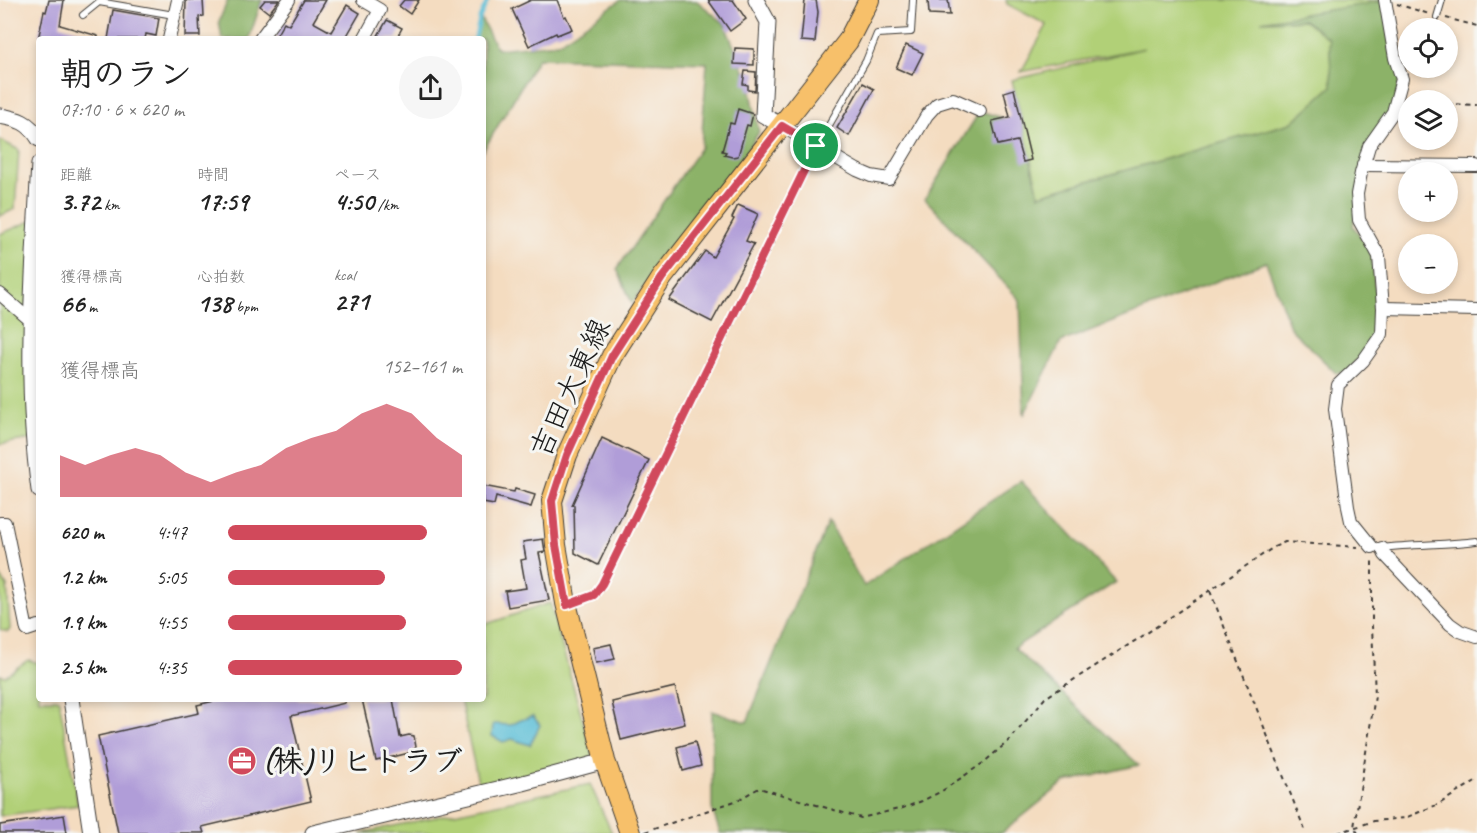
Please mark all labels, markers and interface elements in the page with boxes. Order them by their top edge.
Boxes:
map controls [1398,18,1458,294]
button: locate [1398,18,1458,78]
text: 朝のラン [60,53,192,95]
button: share [399,56,462,119]
button: layers [1398,90,1458,150]
text: 07:10 · 6 × 620 m [60,97,184,122]
pin [790,120,841,171]
icon: arrive [799,129,832,162]
button: + [1398,162,1458,222]
text: 距離 [60,165,92,185]
text: 時間 [197,165,229,185]
text: ペース [334,165,381,185]
text: 3.72 [60,185,100,218]
text: 17:59 [197,185,248,218]
text: 4:50 [334,185,374,218]
text: km [100,195,120,215]
text: /km [374,195,399,215]
button: − [1398,234,1458,294]
text: kcal [334,265,355,285]
text: 獲得標高 [60,267,124,287]
text: 心拍数 [197,267,245,287]
text: 271 [334,285,369,318]
text: 66 [60,287,85,320]
text: 138 [197,287,232,320]
text: m [85,297,97,317]
text: bpm [232,297,258,317]
street label: 吉田大東線 [521,312,619,464]
text: 152–161 m [383,354,462,379]
text: 獲得標高 [60,358,140,383]
text: 620 m [60,520,104,545]
text: 4:47 [156,520,187,545]
text: 1.2 km [60,565,107,590]
text: 5:05 [156,565,187,590]
text: 1.9 km [60,610,106,635]
text: 4:55 [156,610,187,635]
text: 2.5 km [60,655,106,680]
text: 4:35 [156,655,187,680]
place label: (株)リヒトラブ [263,742,463,780]
office icon: (株)リヒトラブ [226,745,258,777]

